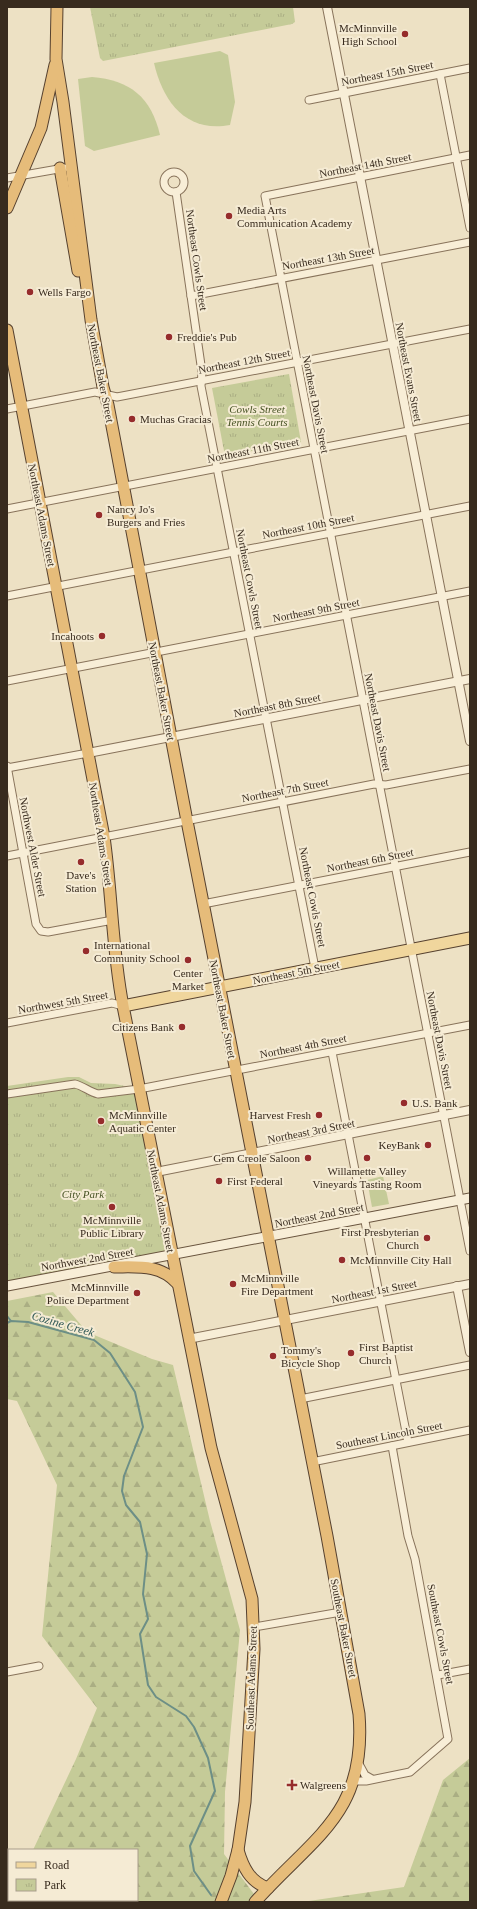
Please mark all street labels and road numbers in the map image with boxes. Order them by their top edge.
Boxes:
street label: Northeast 15th Street [340,58,434,88]
street label: Northeast 14th Street [318,150,412,180]
street label: Northeast Cowls Street [184,209,210,311]
street label: Northeast 13th Street [281,244,375,272]
street label: Northeast Evans Street [393,321,425,423]
street label: Northeast Baker Street [86,323,116,423]
street label: Northeast 12th Street [197,346,291,376]
street label: Northeast Davis Street [301,354,331,454]
street label: Northeast 11th Street [206,435,300,465]
street label: Northeast Adams Street [26,463,58,567]
street label: Northeast 10th Street [261,511,355,541]
street label: Northeast Cowls Street [234,528,266,630]
street label: Northeast 9th Street [272,596,360,624]
street label: Northeast Baker Street [147,641,177,741]
street label: Northeast Davis Street [363,672,393,772]
street label: Northeast 8th Street [233,691,321,719]
street label: Northeast 7th Street [241,776,329,804]
street label: Northeast Adams Street [87,781,115,887]
street label: Northwest Alder Street [17,796,49,898]
street label: Northeast Cowls Street [297,846,329,948]
street label: Northeast 6th Street [326,846,414,874]
street label: Northeast 5th Street [252,958,340,986]
street label: Northeast Baker Street [208,959,238,1059]
street label: Northwest 5th Street [17,988,109,1016]
street label: Northeast Davis Street [425,990,455,1090]
street label: Northeast 4th Street [259,1032,347,1060]
street label: Northeast 3rd Street [266,1117,356,1145]
street label: Northeast Adams Street [145,1149,177,1253]
street label: Northeast 2nd Street [273,1200,365,1230]
street label: Northwest 2nd Street [40,1245,134,1273]
street label: Northeast 1st Street [330,1277,418,1305]
street label: Southeast Lincoln Street [335,1419,443,1451]
street label: Southeast Baker Street [329,1578,359,1678]
street label: Southeast Cowls Street [425,1583,457,1685]
street label: Southeast Adams Street [243,1626,259,1730]

